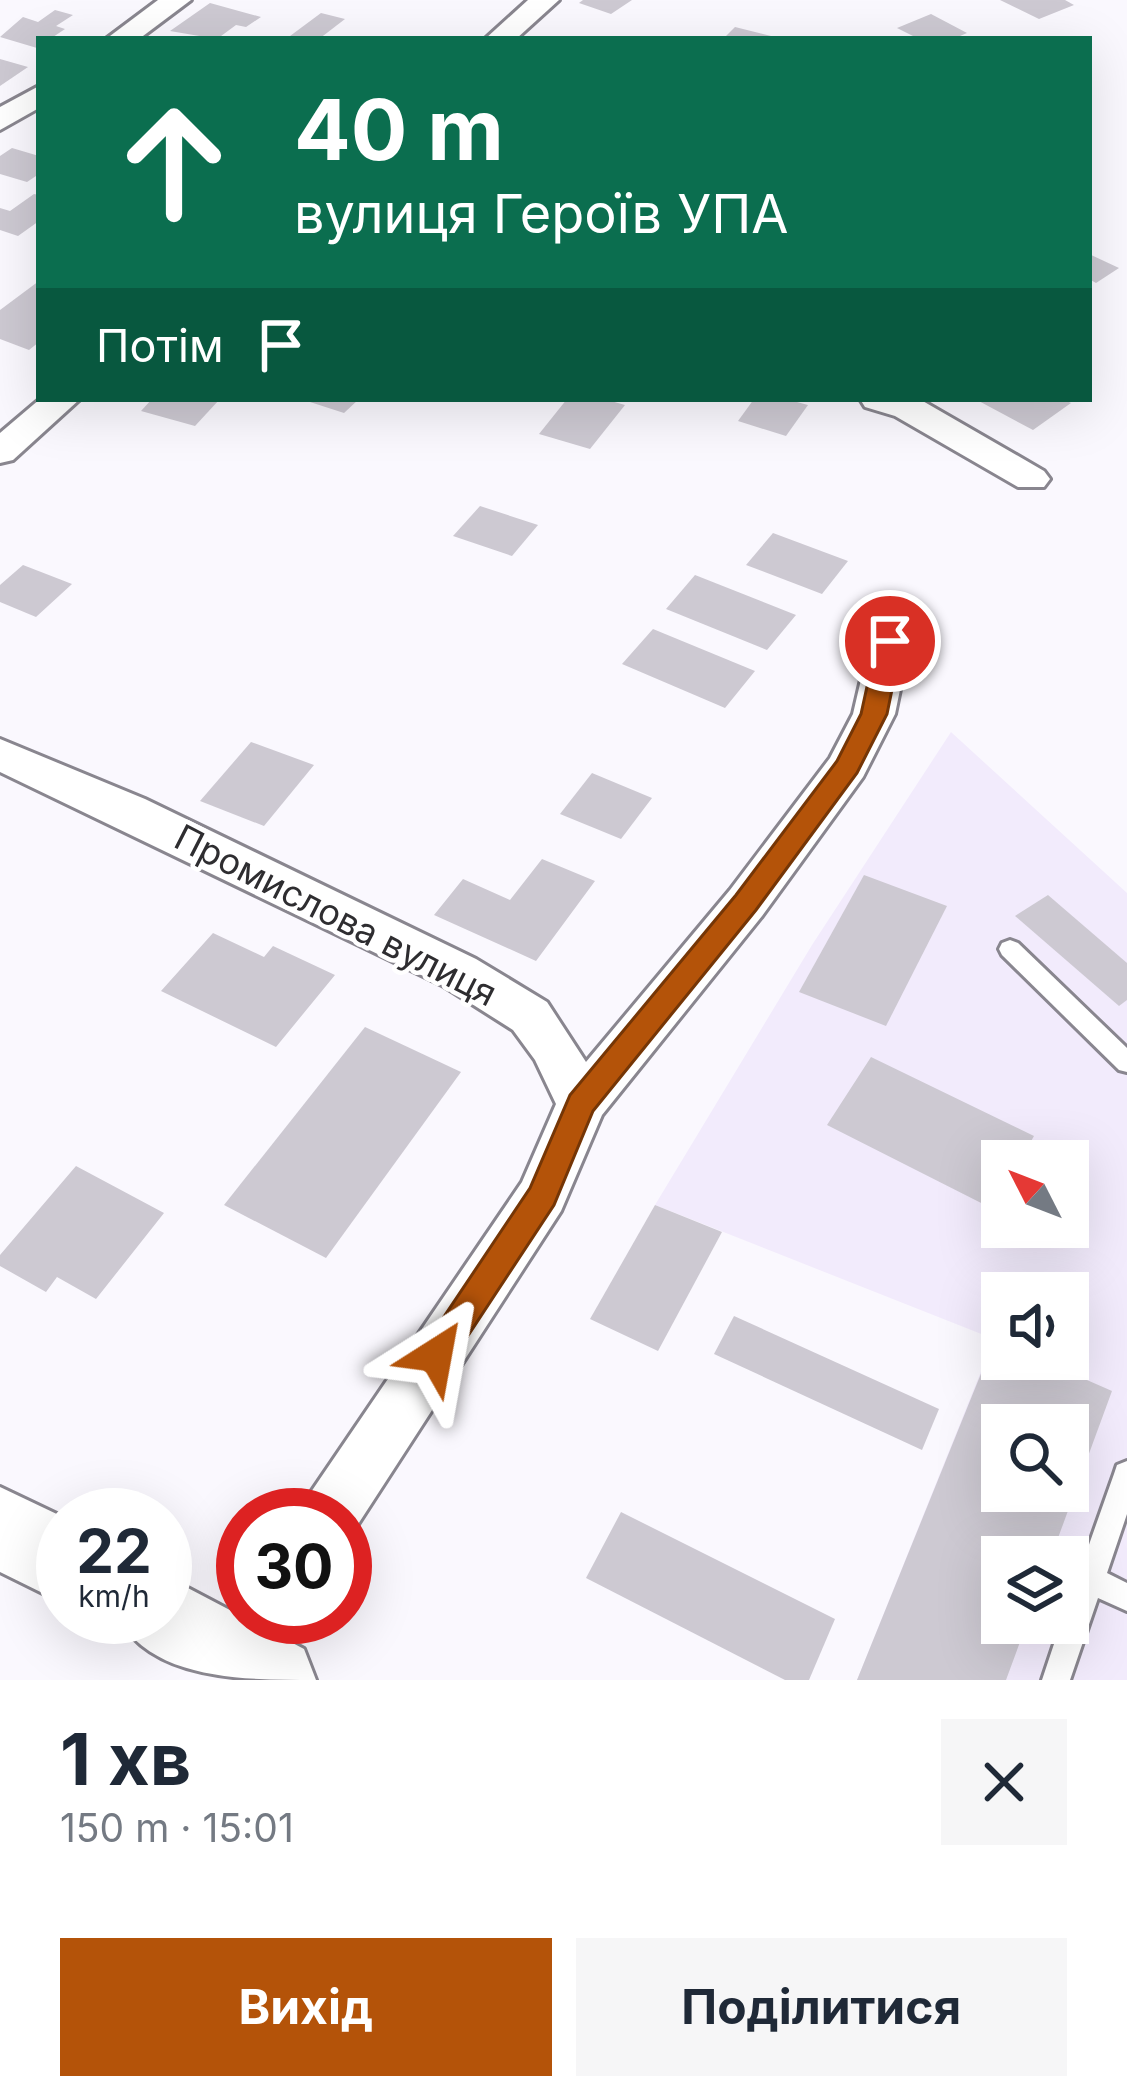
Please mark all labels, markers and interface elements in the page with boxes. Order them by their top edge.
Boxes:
text: 40 m [294,79,504,180]
icon: ahead [96,84,252,240]
text: вулиця Героїв УПА [294,181,789,246]
icon: arrive [248,312,314,378]
text: Потім [96,318,224,373]
pin [839,590,941,692]
icon: arrive [857,608,923,674]
street label: Промислова вулиця [168,815,504,1015]
north arrow [981,1140,1089,1248]
map controls [981,1140,1089,1644]
button: sound [981,1272,1089,1380]
position arrow [373,1292,499,1418]
button: search [981,1404,1089,1512]
speed limit sign: 30 [216,1488,372,1644]
text: 22 [76,1515,152,1587]
button: layers [981,1536,1089,1644]
text: km/h [78,1578,150,1614]
text: 1 хв [60,1715,191,1802]
button: close [941,1719,1067,1845]
text: 150 m · 15:01 [60,1804,294,1851]
button: Вихід [60,1938,552,2076]
button: Поділитися [576,1938,1067,2076]

